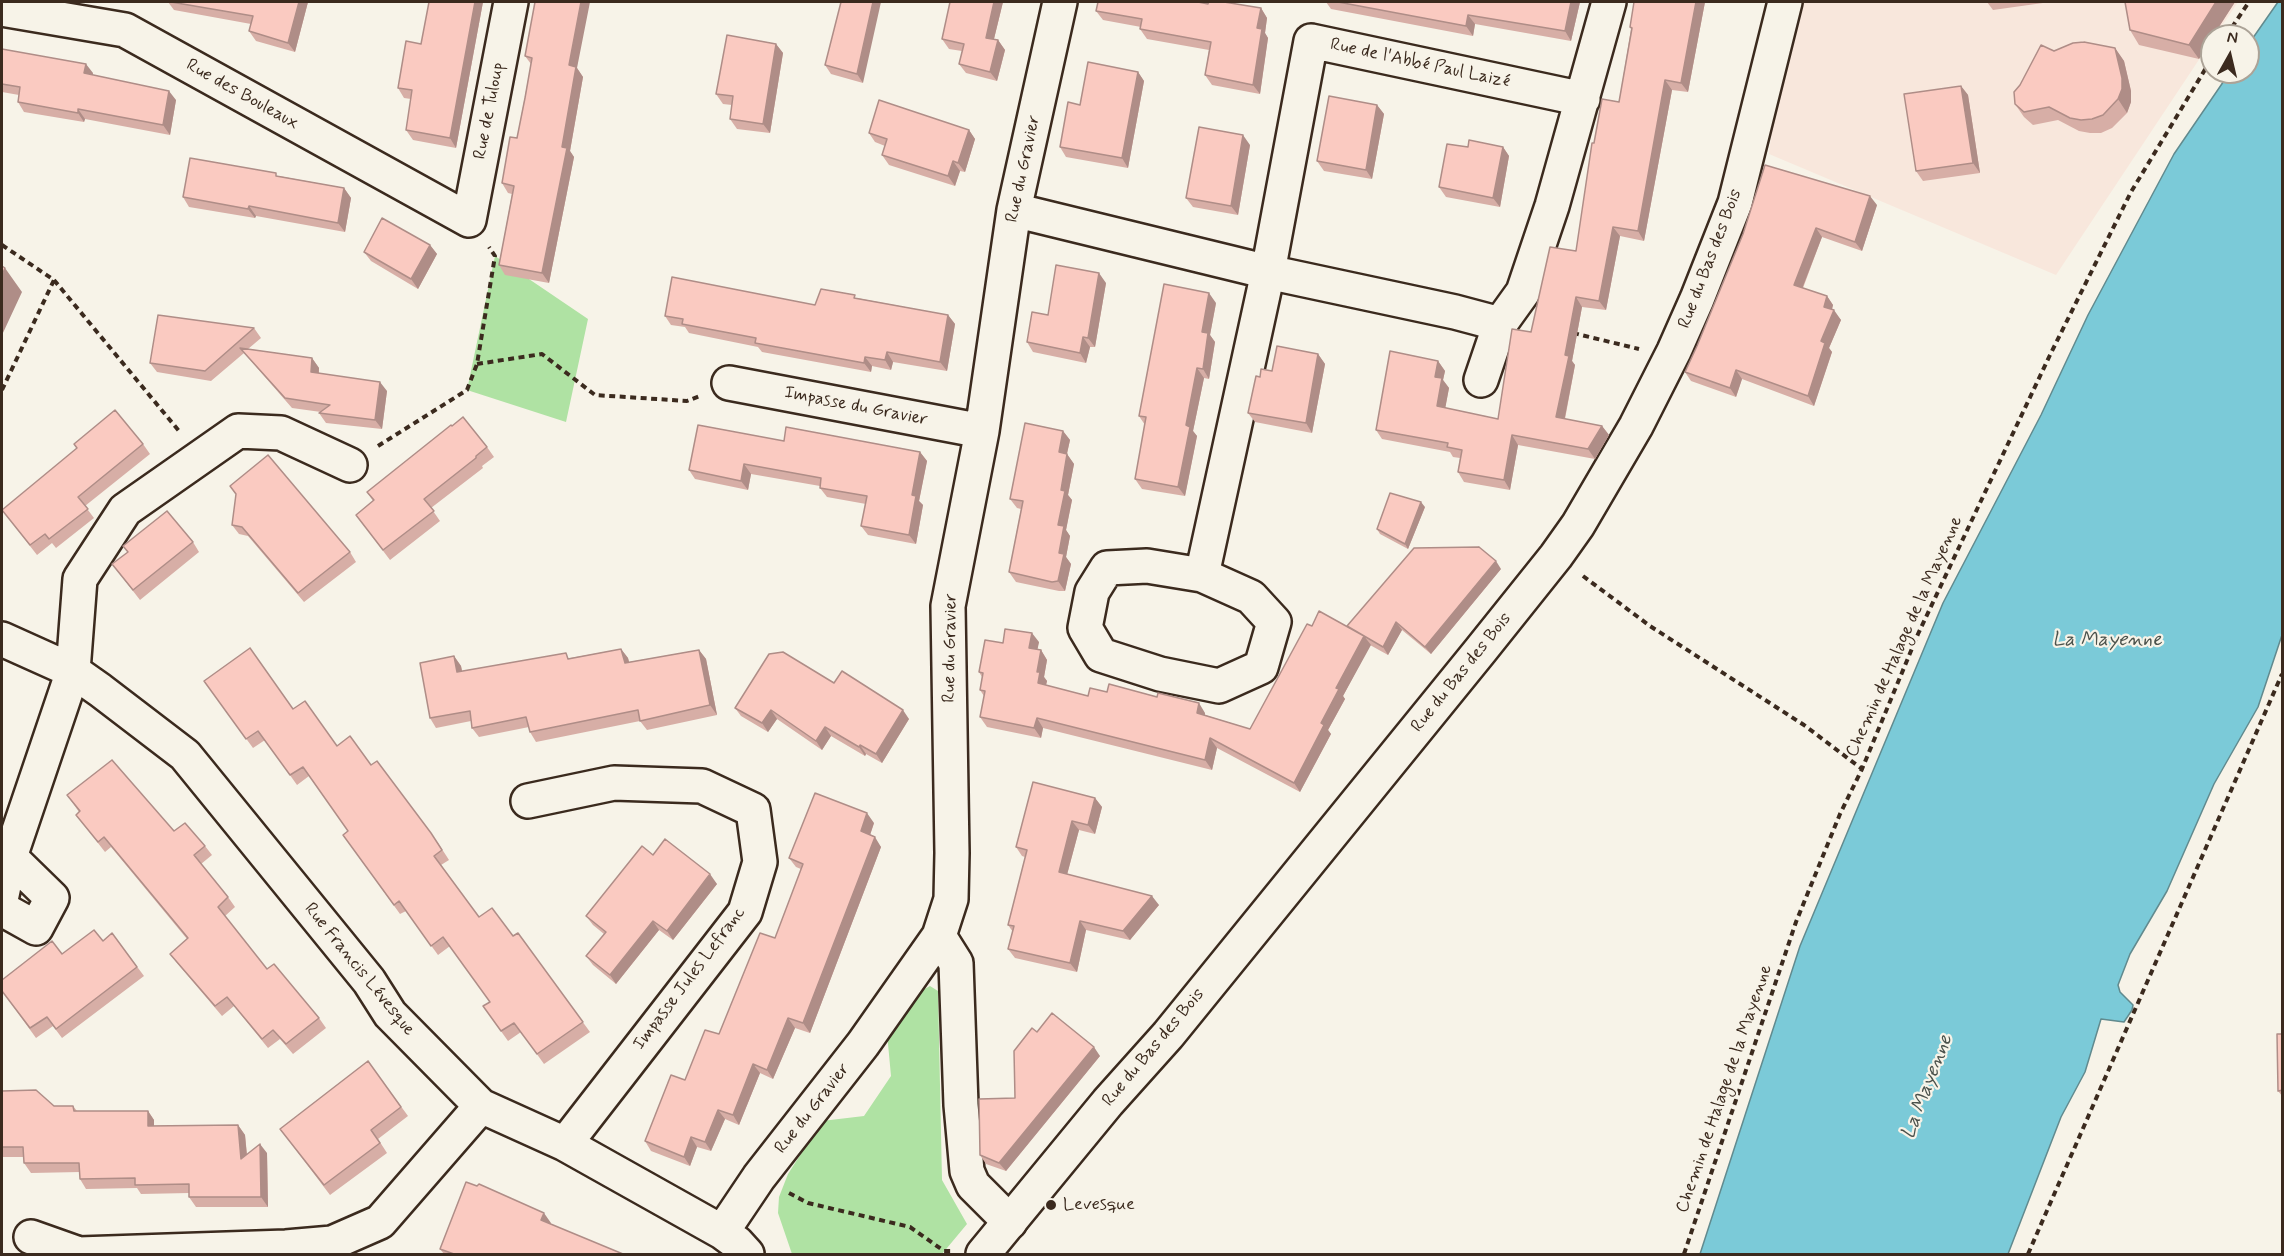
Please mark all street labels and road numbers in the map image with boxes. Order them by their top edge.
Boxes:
street label: Rue de l'Abbé Paul Laizé [1328,34,1512,94]
street label: Rue des Bouleaux [182,55,302,135]
street label: Rue de Tuloup [470,61,510,161]
street label: Rue du Gravier [1002,113,1046,225]
street label: Rue du Bas des Bois [1674,186,1748,332]
street label: Impasse du Gravier [782,382,930,432]
street label: Chemin de Halage de la Mayenne [1842,513,1968,761]
street label: Rue du Gravier [939,593,963,703]
street label: Rue du Bas des Bois [1407,609,1517,737]
street label: Rue Francis Lévesque [299,899,419,1041]
street label: Impasse Jules Lefranc [629,903,751,1055]
street label: Chemin de Halage de la Mayenne [1672,962,1778,1216]
street label: Rue du Bas des Bois [1098,984,1210,1112]
street label: Rue du Gravier [771,1059,855,1159]

